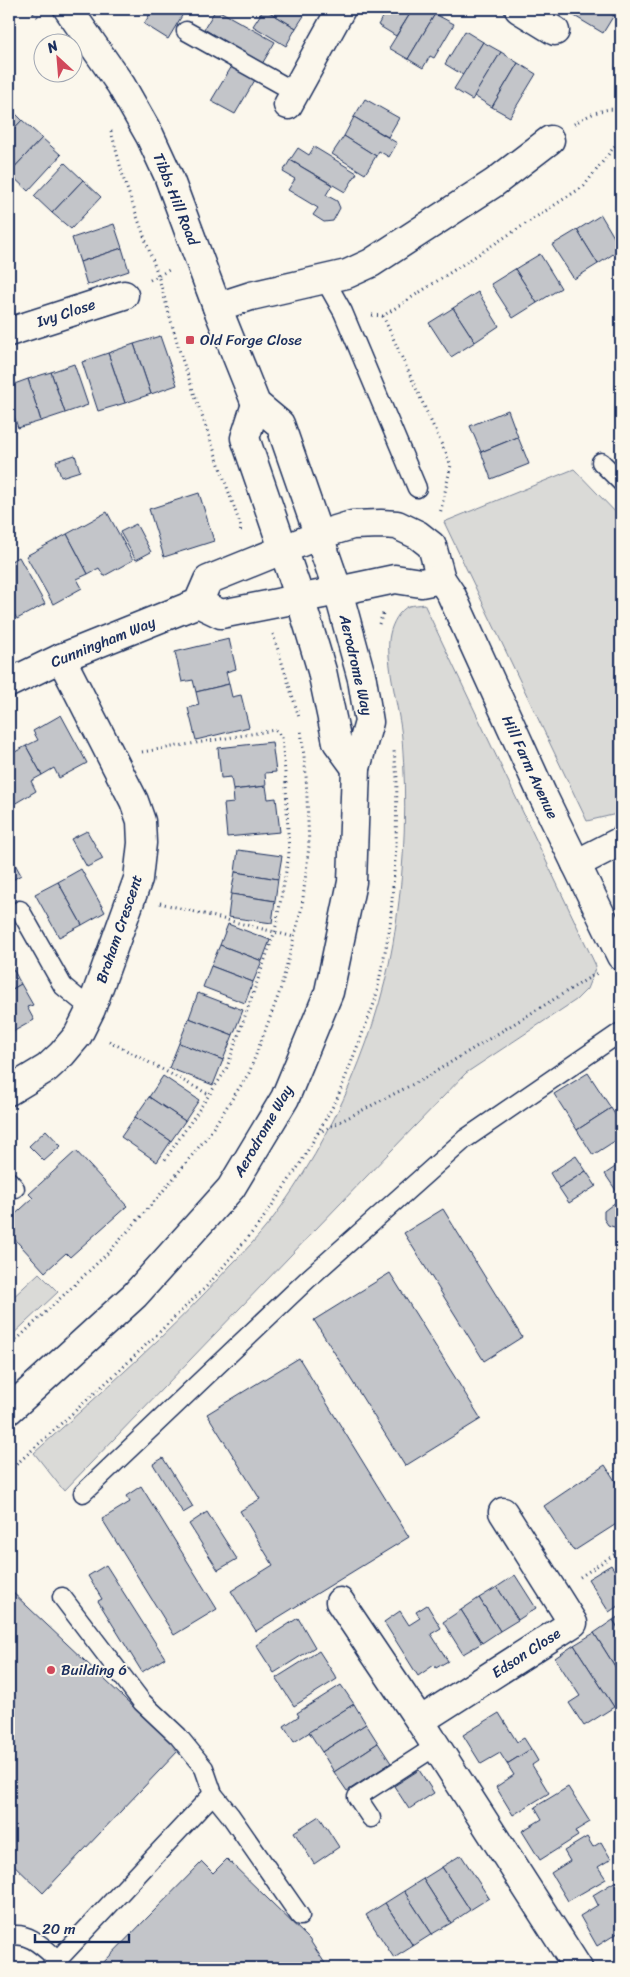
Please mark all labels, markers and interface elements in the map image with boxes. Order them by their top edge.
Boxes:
north arrow [32,32,82,82]
text: N [42,33,63,61]
street label: Tibbs Hill Road [146,149,207,250]
street label: Ivy Close [32,291,99,335]
place label: Old Forge Close [200,327,302,353]
marker: Old Forge Close [184,334,196,346]
street label: Cunningham Way [47,609,160,675]
street label: Aerodrome Way [332,611,380,718]
street label: Hill Farm Avenue [494,711,566,824]
street label: Braham Crescent [88,871,150,987]
street label: Aerodrome Way [226,1080,300,1183]
street label: Edson Close [486,1621,566,1685]
place label: Building 6 [61,1657,127,1683]
marker: Building 6 [45,1664,57,1676]
scale bar [35,1912,129,1944]
text: 20 m [42,1916,76,1942]

